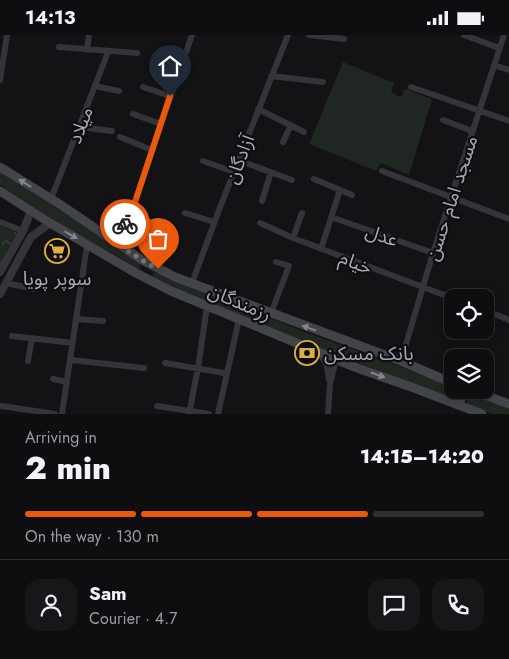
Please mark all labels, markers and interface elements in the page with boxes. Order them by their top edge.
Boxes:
text: 14:13 [25,4,76,31]
pin [149,45,191,96]
icon: home [156,52,184,80]
street label: میلاد [61,103,100,148]
street label: آزادگان [218,129,262,188]
street label: مسجد امام حسن [419,132,485,265]
one-way arrow [19,178,32,188]
courier [100,199,150,249]
icon: bike [111,210,139,238]
street label: عدل [362,217,402,254]
pin [137,218,179,269]
icon: bag [144,225,172,253]
one-way arrow [64,231,77,240]
supermarket icon: سوپر پویا [44,238,70,264]
street label: خیام [335,244,376,282]
place label: سوپر پویا [23,265,91,292]
street label: رزمندگان [204,277,276,328]
map controls [444,289,494,399]
button: locate [444,289,494,339]
one-way arrow [301,324,316,332]
bank icon: بانک مسکن [294,340,320,366]
place label: بانک مسکن [324,340,414,367]
button: layers [444,349,494,399]
one-way arrow [370,372,385,379]
text: Arriving in [25,426,97,449]
text: 14:15–14:20 [360,443,484,470]
text: 2 min [25,445,111,491]
text: On the way · 130 m [25,525,159,548]
button: person [25,579,77,631]
button: chat [368,579,420,631]
button: phone [432,579,484,631]
text: Sam [89,580,127,607]
text: Courier · 4.7 [89,607,177,630]

